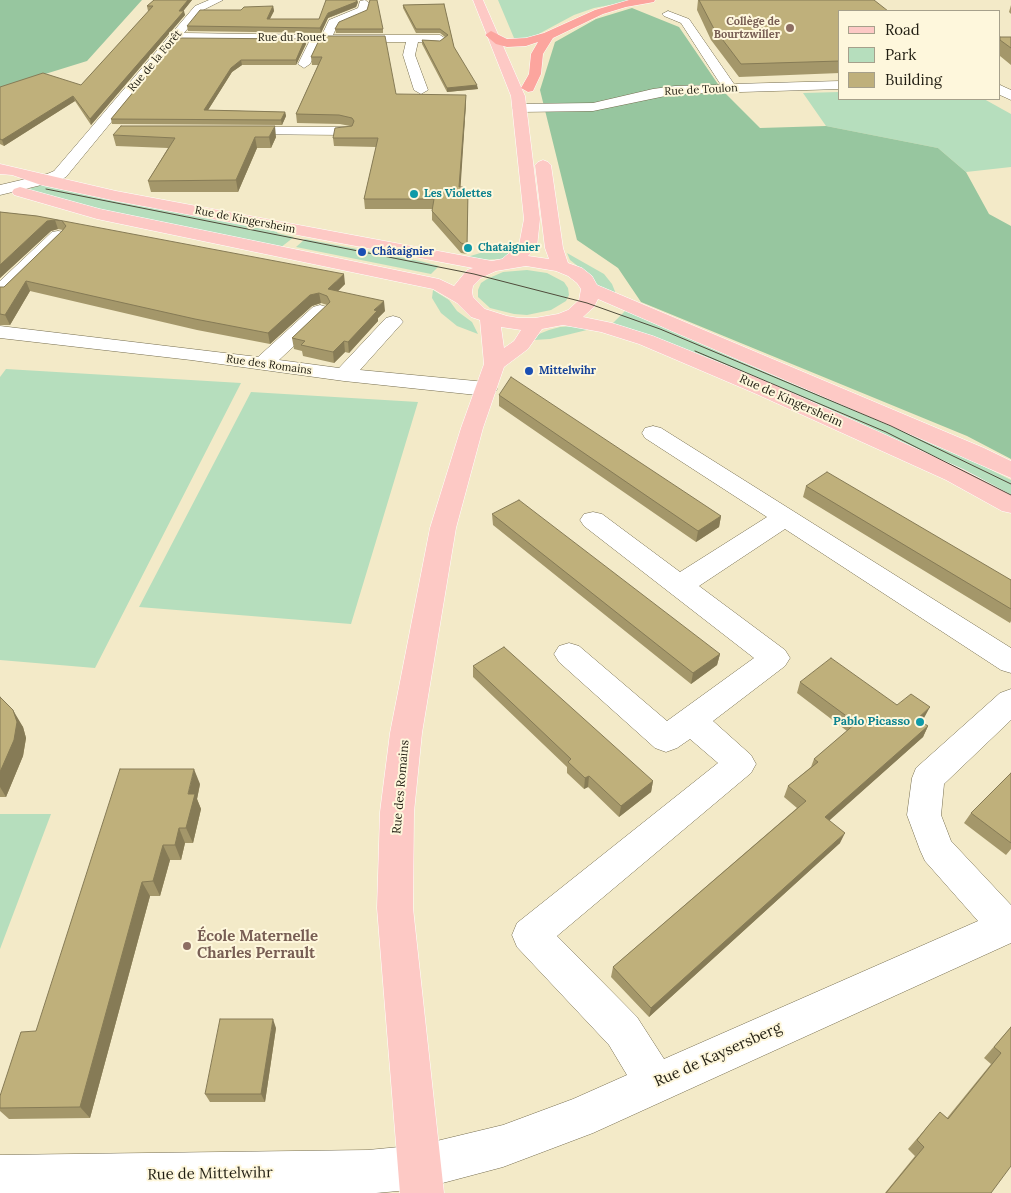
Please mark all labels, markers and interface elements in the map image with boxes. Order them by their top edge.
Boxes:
legend [838,10,1001,100]
place label: Collège de Bourtzwiller [714,15,780,41]
text: Road [885,20,920,39]
marker: Collège de Bourtzwiller [784,22,796,34]
street label: Rue de la Forêt [125,27,185,95]
street label: Rue du Rouet [258,31,326,45]
text: Park [885,45,916,64]
text: Building [885,70,942,89]
street label: Rue de Toulon [664,81,738,99]
place label: Les Violettes [424,187,492,201]
marker: Les Violettes [408,188,420,200]
street label: Rue de Kingersheim [193,204,297,236]
place label: Chataignier [478,241,540,255]
marker: Chataignier [462,242,474,254]
place label: Châtaignier [372,245,434,259]
marker: Châtaignier [356,246,368,258]
street label: Rue des Romains [225,352,313,378]
place label: Mittelwihr [539,364,596,378]
marker: Mittelwihr [523,365,535,377]
street label: Rue de Kingersheim [737,372,845,430]
place label: Pablo Picasso [833,715,910,729]
marker: Pablo Picasso [914,716,926,728]
street label: Rue des Romains [390,739,412,835]
place label: École Maternelle Charles Perrault [197,928,318,963]
marker: École Maternelle Charles Perrault [181,940,193,952]
street label: Rue de Kaysersberg [652,1019,784,1091]
street label: Rue de Mittelwihr [147,1164,273,1184]

